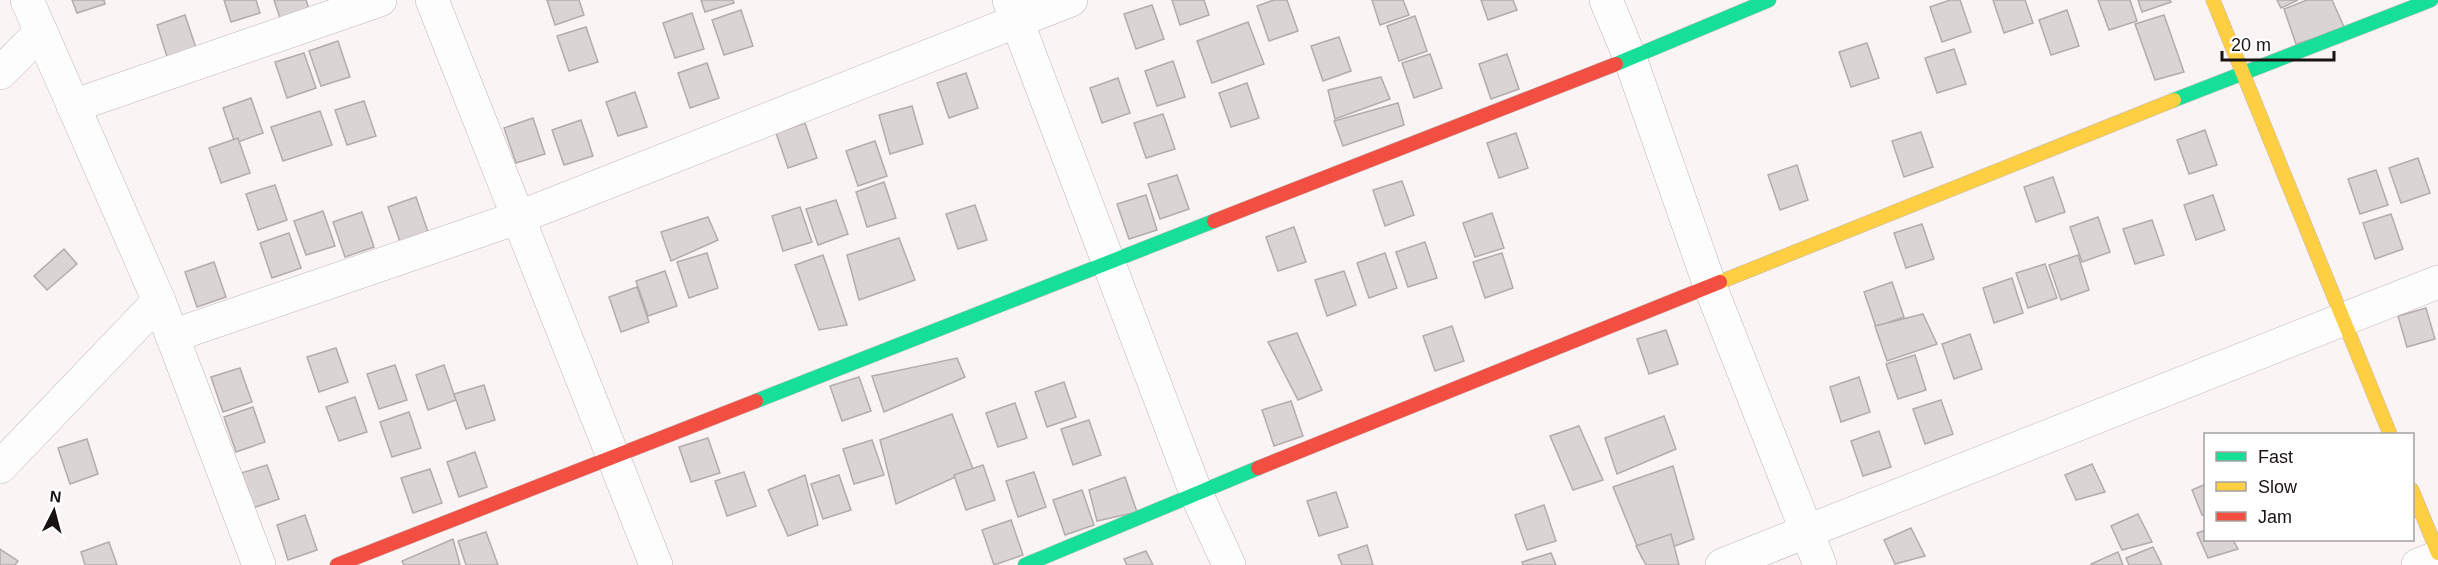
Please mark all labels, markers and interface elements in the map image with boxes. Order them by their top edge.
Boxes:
scale bar [2222,24,2334,62]
text: 20 m [2231,35,2271,55]
legend [2204,433,2414,541]
text: Fast [2258,447,2293,467]
text: Slow [2258,477,2298,497]
north arrow [24,481,84,541]
text: N [49,488,62,506]
text: Jam [2258,507,2292,527]

